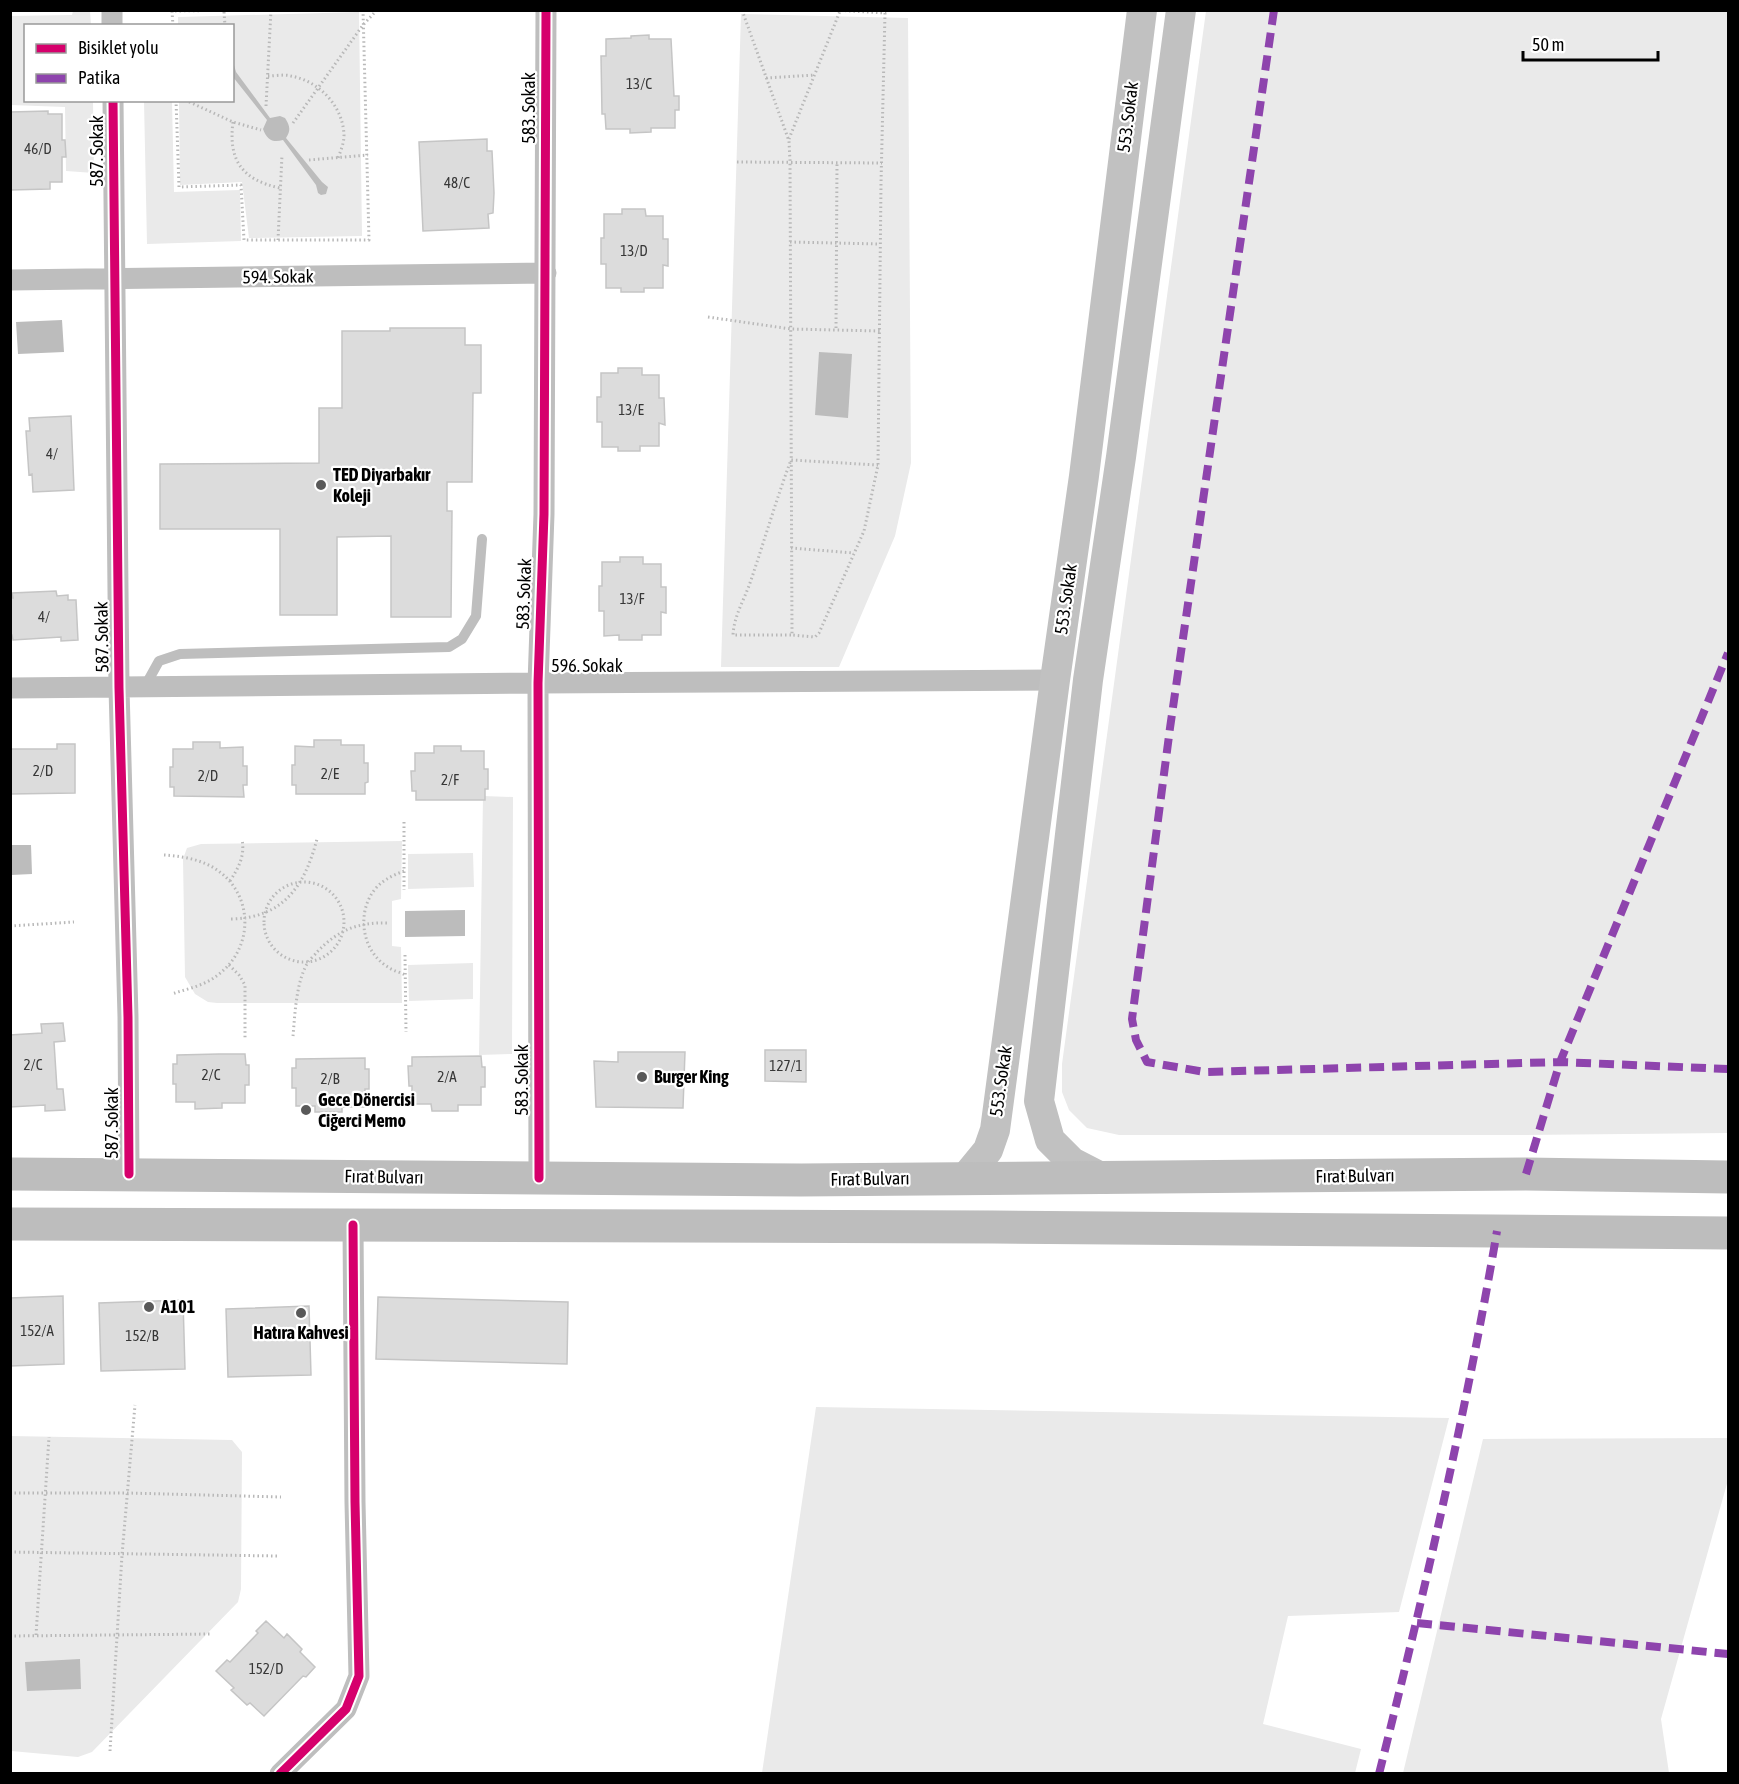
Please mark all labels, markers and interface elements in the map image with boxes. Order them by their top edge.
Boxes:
legend [24,24,234,102]
scale bar [1523,24,1658,62]
text: 50 m [1532,34,1564,55]
text: Bisiklet yolu [78,37,159,58]
text: Patika [78,67,120,88]
street label: 583. Sokak [518,72,539,144]
house number: 13/C [626,75,652,92]
street label: 553. Sokak [1113,80,1142,154]
street label: 587. Sokak [86,115,107,187]
house number: 46/D [24,140,52,157]
house number: 48/C [444,174,470,191]
house number: 13/D [620,242,648,259]
street label: 594. Sokak [242,265,314,288]
house number: 13/E [618,401,644,418]
house number: 4/ [46,445,58,462]
place label: TED Diyarbakır Koleji [333,464,431,506]
marker: TED Diyarbakır Koleji [314,478,328,492]
street label: 583. Sokak [512,558,535,630]
street label: 553. Sokak [1050,562,1081,636]
house number: 13/F [619,590,645,607]
street label: 587. Sokak [90,601,113,673]
house number: 4/ [38,608,50,625]
street label: 596. Sokak [551,655,623,676]
house number: 2/D [33,762,53,779]
house number: 2/E [321,765,340,782]
house number: 2/D [198,767,218,784]
house number: 2/F [441,771,459,788]
street label: 583. Sokak [511,1044,532,1116]
street label: 553. Sokak [985,1044,1016,1118]
house number: 2/C [24,1056,43,1073]
house number: 127/1 [769,1057,803,1074]
house number: 2/C [202,1066,221,1083]
place label: Burger King [654,1066,729,1087]
house number: 2/A [437,1068,457,1085]
house number: 2/B [320,1070,340,1087]
marker: Burger King [635,1070,649,1084]
street label: 587. Sokak [101,1087,122,1159]
place label: Gece Dönercisi Ciğerci Memo [318,1089,415,1131]
marker: Gece Dönercisi Ciğerci Memo [299,1103,313,1117]
street label: Fırat Bulvarı [1315,1164,1395,1187]
street label: Fırat Bulvarı [344,1165,424,1188]
street label: Fırat Bulvarı [830,1167,910,1190]
place label: A101 [160,1296,195,1317]
marker: A101 [142,1300,156,1314]
marker: Hatıra Kahvesi [294,1306,308,1320]
house number: 152/A [20,1322,54,1339]
place label: Hatıra Kahvesi [253,1322,349,1343]
house number: 152/B [125,1327,159,1344]
house number: 152/D [249,1660,283,1677]

